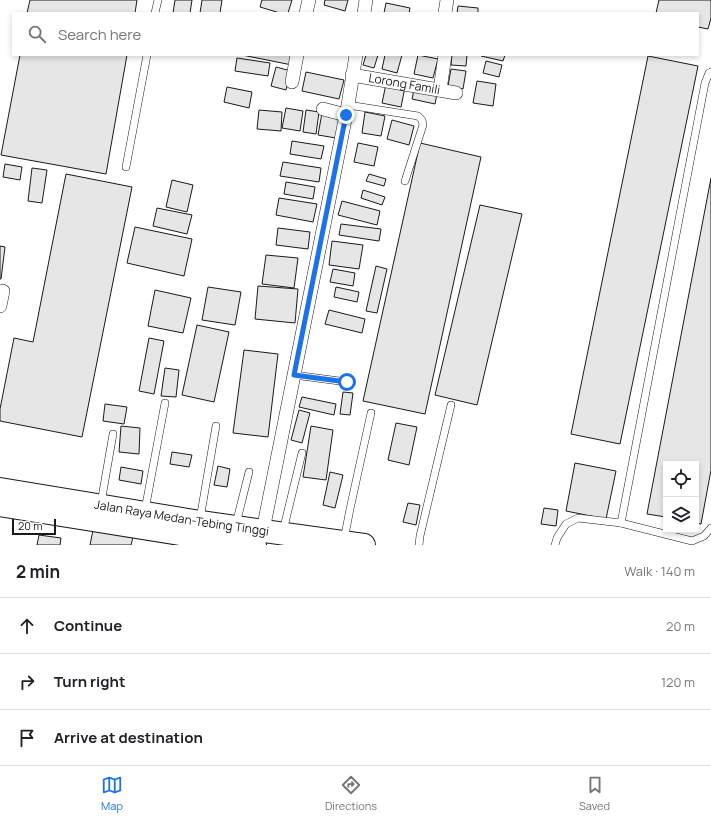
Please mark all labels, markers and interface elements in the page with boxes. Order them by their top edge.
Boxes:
search box [12,12,699,56]
icon: search [26,23,48,45]
text: Search here [58,24,141,45]
street label: Lorong Famili [367,69,441,98]
route end [337,106,355,124]
route start [338,373,356,391]
map controls [663,461,699,533]
button: locate [663,461,699,497]
street label: Jalan Raya Medan-Tebing Tinggi [93,496,270,540]
button: layers [663,497,699,533]
scale bar [12,517,56,536]
text: 20 m [18,518,43,533]
text: 2 min [16,560,60,583]
text: Walk · 140 m [624,562,695,580]
icon: ahead [16,615,38,637]
text: Continue [54,615,122,636]
text: 20 m [666,617,695,635]
icon: right [16,671,38,693]
text: Turn right [54,671,125,692]
text: 120 m [661,673,695,691]
icon: arrive [16,727,38,749]
text: Arrive at destination [54,727,203,748]
tab: Map [101,774,123,813]
tab: Directions [325,774,377,813]
tab: Saved [579,774,610,813]

